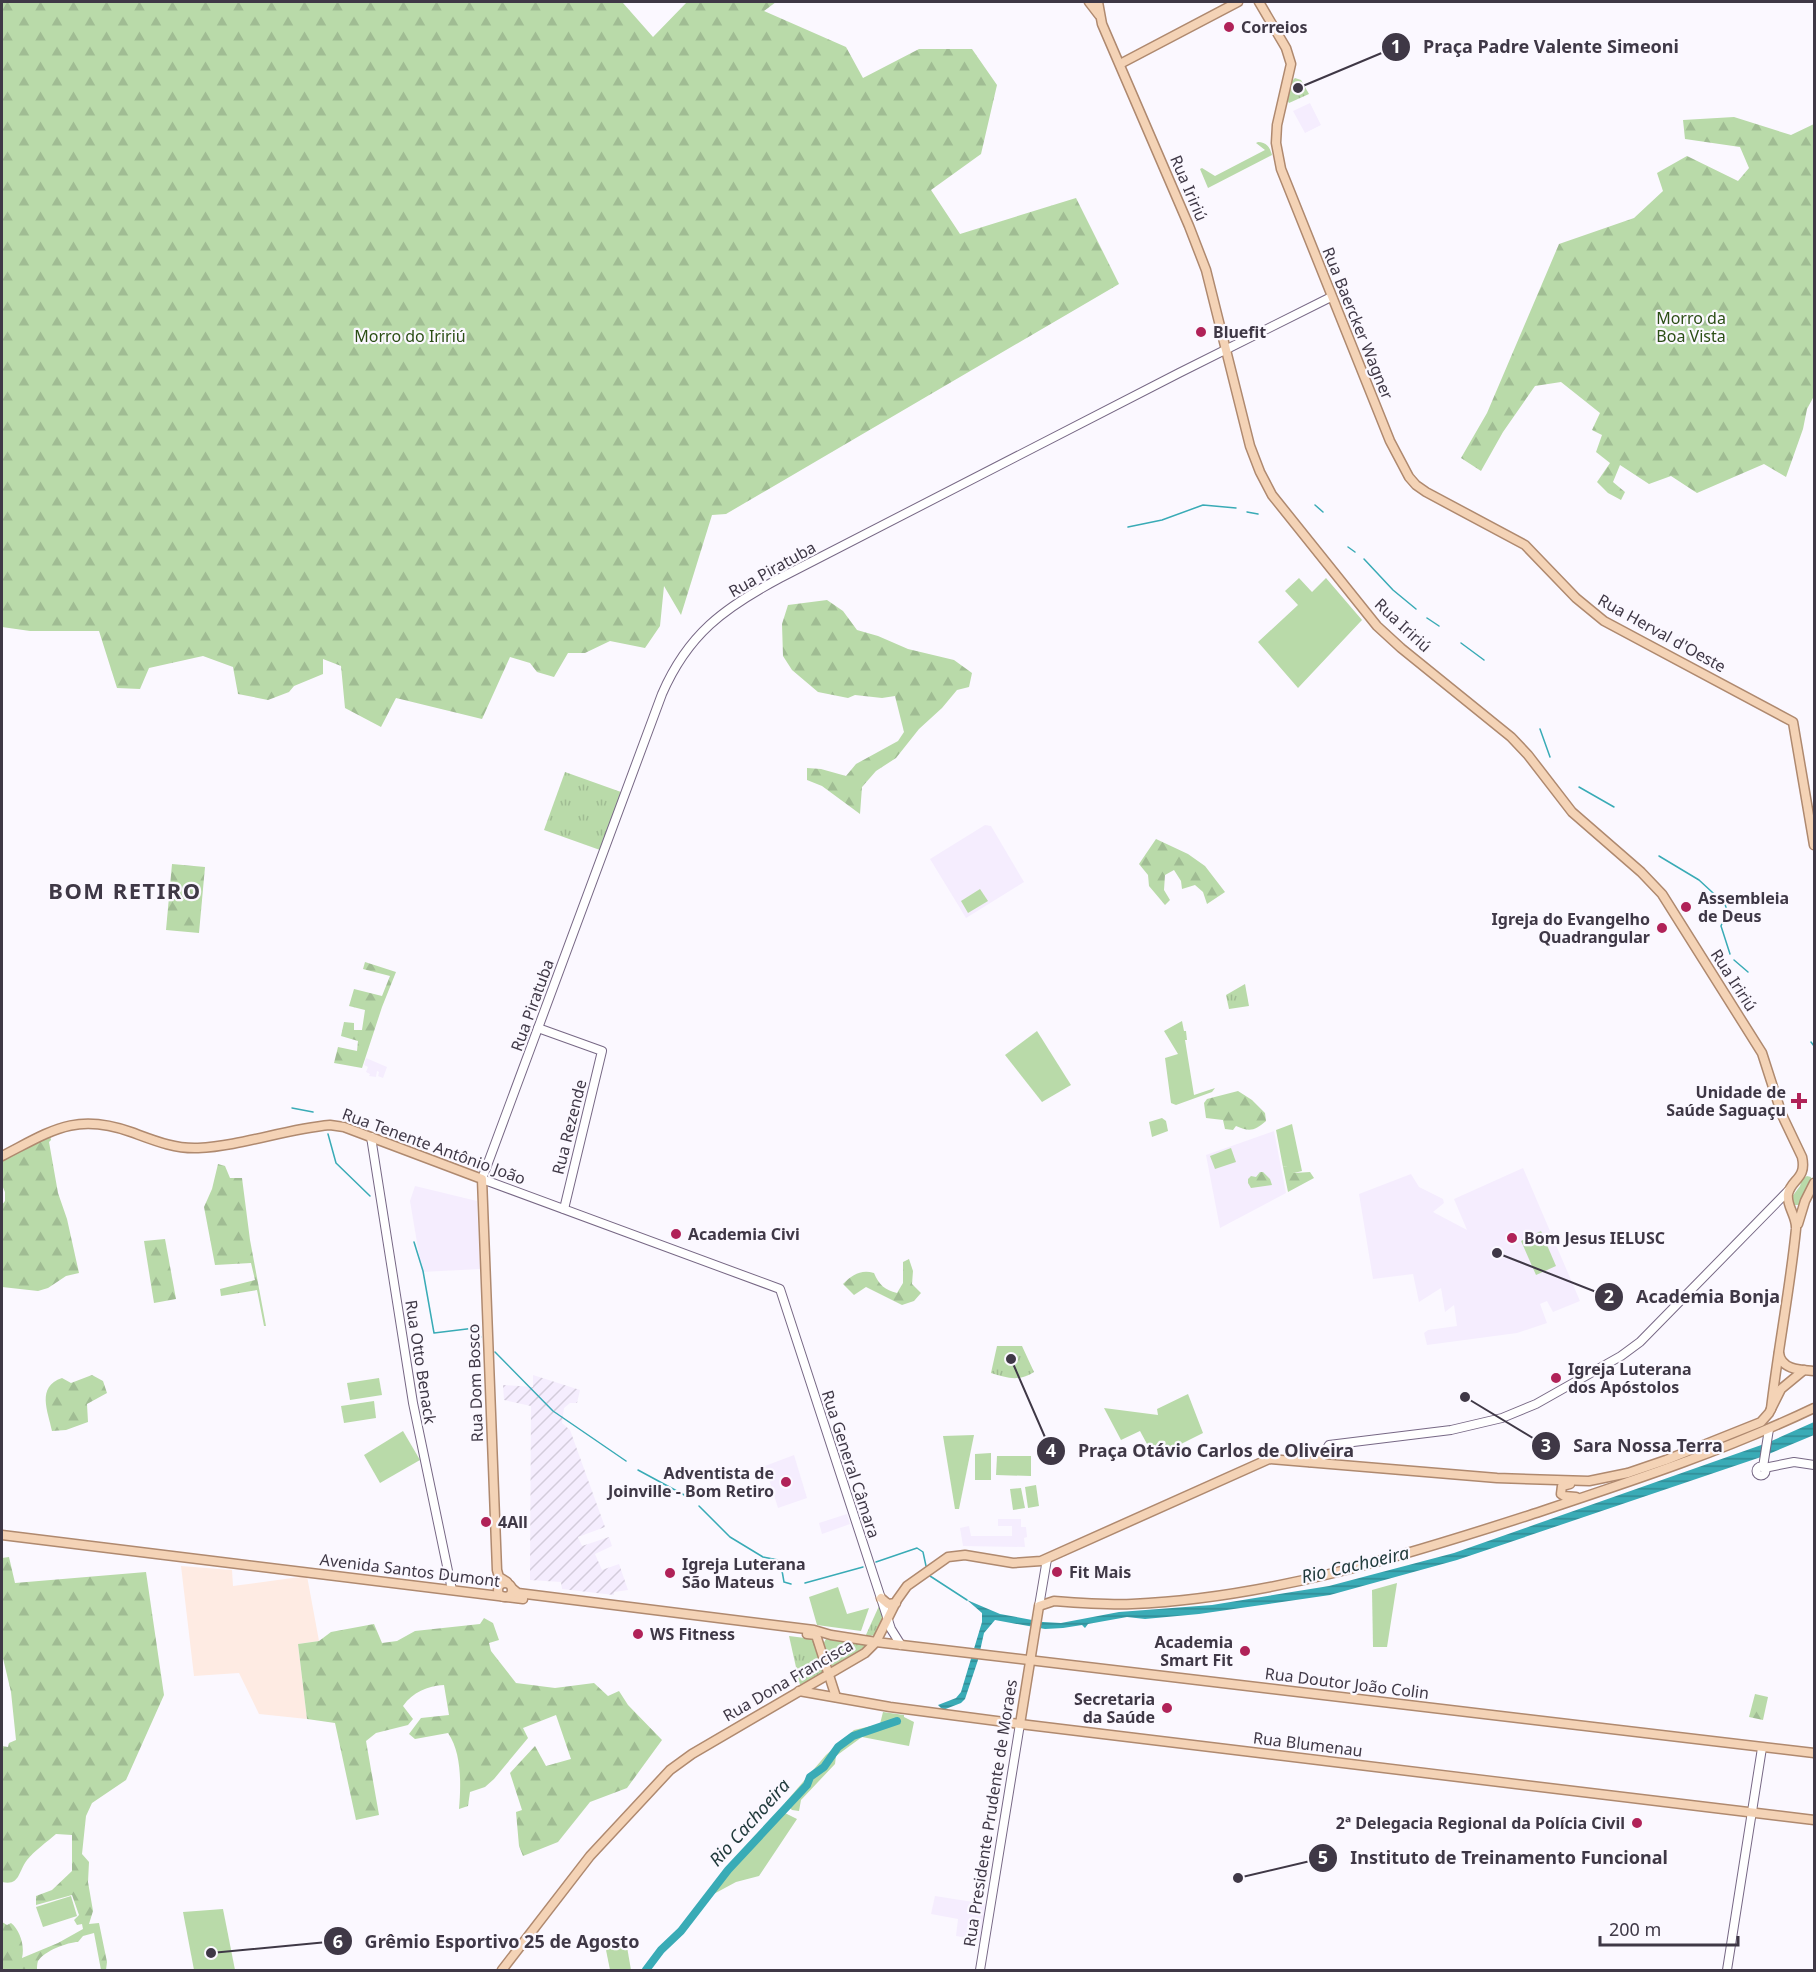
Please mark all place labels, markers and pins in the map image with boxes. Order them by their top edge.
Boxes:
place label: Correios [1241,16,1308,38]
marker: Correios [1222,20,1236,34]
callout: Praça Padre Valente Simeoni [1381,29,1691,65]
place label: Bluefit [1213,321,1266,343]
marker: Bluefit [1194,325,1208,339]
place label: Assembleia de Deus [1698,887,1789,927]
marker: Assembleia de Deus [1679,900,1693,914]
place label: Igreja do Evangelho Quadrangular [1492,908,1650,948]
marker: Igreja do Evangelho Quadrangular [1655,921,1669,935]
place label: Unidade de Saúde Saguaçu [1666,1081,1786,1121]
marker: Unidade de Saúde Saguaçu [1790,1092,1808,1110]
place label: Academia Civi [688,1223,800,1245]
marker: Academia Civi [669,1227,683,1241]
place label: Bom Jesus IELUSC [1524,1227,1665,1249]
marker: Bom Jesus IELUSC [1505,1231,1519,1245]
callout: Academia Bonja [1594,1279,1793,1315]
place label: Igreja Luterana dos Apóstolos [1568,1358,1691,1398]
marker: Igreja Luterana dos Apóstolos [1549,1371,1563,1385]
callout: Sara Nossa Terra [1531,1428,1735,1464]
callout: Praça Otávio Carlos de Oliveira [1036,1433,1367,1469]
place label: Adventista de Joinville - Bom Retiro [606,1462,774,1502]
marker: Adventista de Joinville - Bom Retiro [779,1475,793,1489]
place label: 4All [498,1511,528,1533]
marker: 4All [479,1515,493,1529]
place label: Igreja Luterana São Mateus [682,1553,805,1593]
place label: Fit Mais [1069,1561,1131,1583]
marker: Fit Mais [1050,1565,1064,1579]
marker: Igreja Luterana São Mateus [663,1566,677,1580]
place label: WS Fitness [650,1623,735,1645]
marker: WS Fitness [631,1627,645,1641]
place label: Academia Smart Fit [1154,1631,1233,1671]
marker: Academia Smart Fit [1238,1644,1252,1658]
place label: Secretaria da Saúde [1074,1688,1155,1728]
marker: Secretaria da Saúde [1160,1701,1174,1715]
place label: 2ª Delegacia Regional da Polícia Civil [1336,1812,1625,1834]
marker: 2ª Delegacia Regional da Polícia Civil [1630,1816,1644,1830]
callout: Instituto de Treinamento Funcional [1308,1840,1680,1876]
callout: Grêmio Esportivo 25 de Agosto [323,1923,652,1959]

